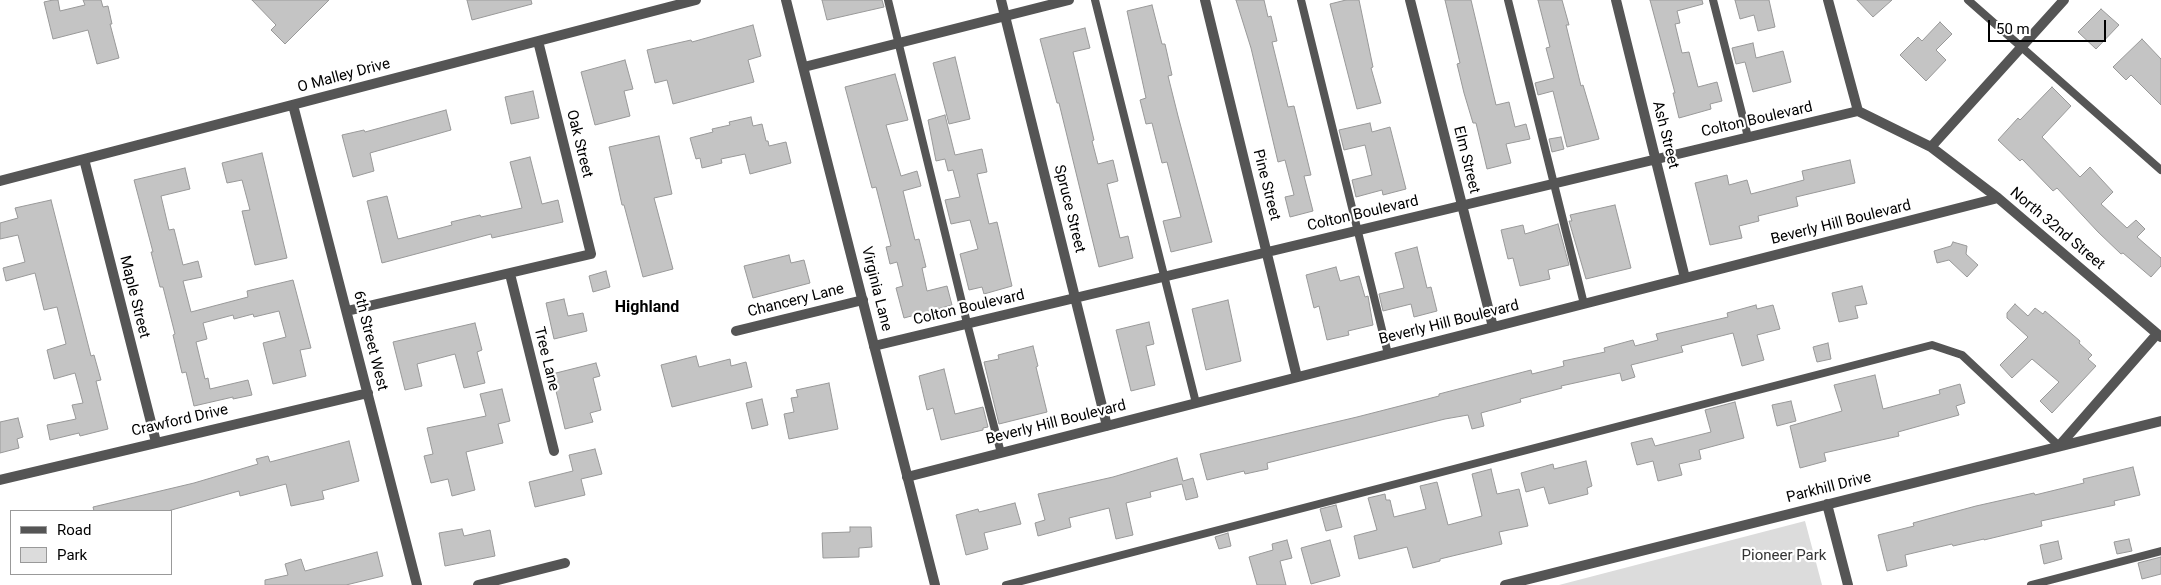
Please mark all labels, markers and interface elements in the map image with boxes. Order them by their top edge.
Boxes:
scale bar [1991,10,2108,42]
text: 50 m [1996,20,2030,38]
street label: O Malley Drive [296,55,392,97]
street label: Colton Boulevard [1700,98,1814,142]
street label: Ash Street [1648,99,1682,171]
street label: Oak Street [562,108,596,180]
street label: Elm Street [1449,125,1483,195]
street label: Pine Street [1248,148,1284,222]
street label: Spruce Street [1049,163,1089,255]
street label: North 32nd Street [2006,184,2108,274]
street label: Colton Boulevard [1306,192,1420,236]
street label: Beverly Hill Boulevard [1769,197,1913,249]
street label: Virginia Lane [857,245,895,333]
street label: Maple Street [115,254,153,340]
street label: Chancery Lane [746,280,846,322]
street label: Colton Boulevard [912,286,1026,330]
street label: 6th Street West [349,289,391,393]
street label: Beverly Hill Boulevard [1377,297,1521,349]
district label: Highland [615,298,679,318]
street label: Tree Lane [529,325,563,393]
street label: Beverly Hill Boulevard [984,397,1128,449]
street label: Crawford Drive [130,401,230,441]
street label: Parkhill Drive [1785,469,1873,507]
legend [10,510,172,575]
text: Road [57,521,91,539]
text: Park [57,546,87,564]
park label: Pioneer Park [1742,547,1826,565]

